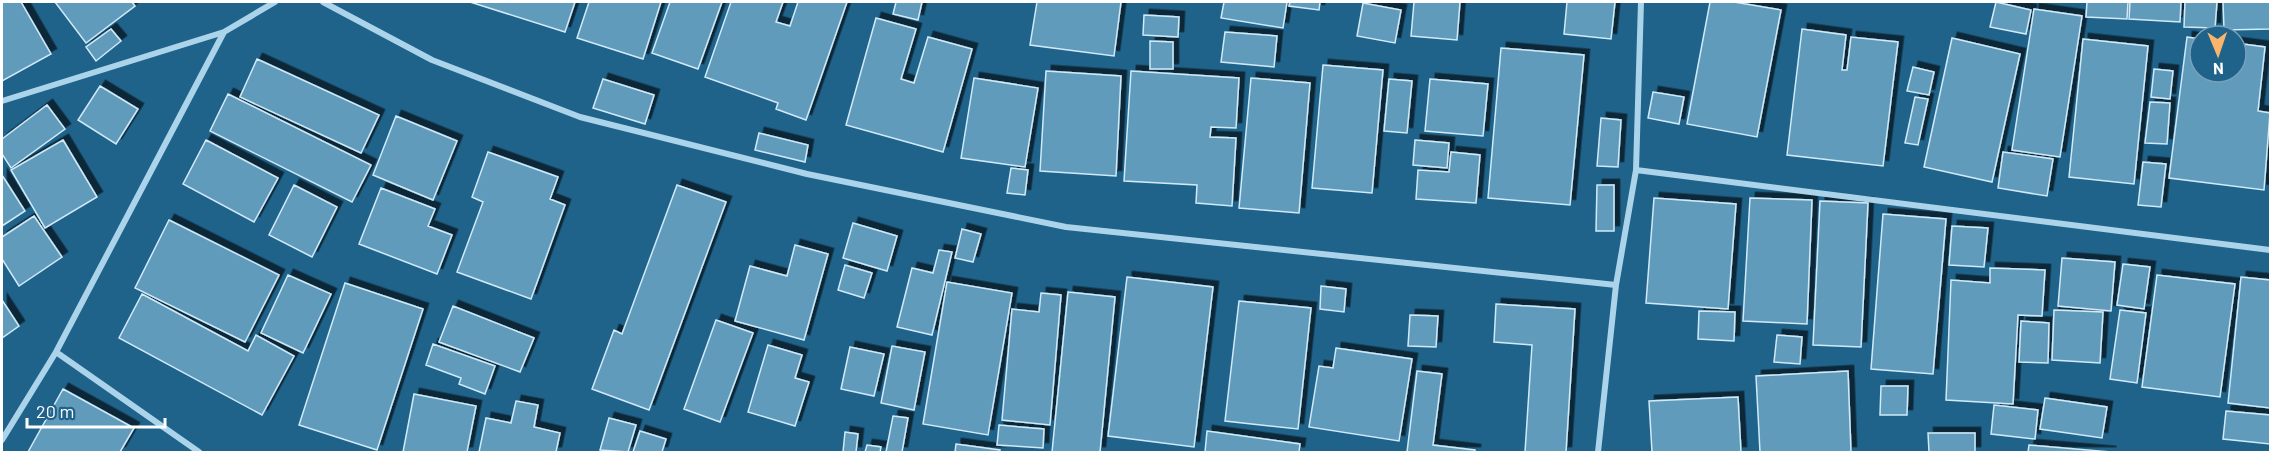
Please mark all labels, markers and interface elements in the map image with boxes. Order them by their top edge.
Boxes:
north arrow [2188,24,2248,84]
text: N [2213,60,2224,79]
scale bar [27,391,165,429]
text: 20 m [36,400,74,422]

